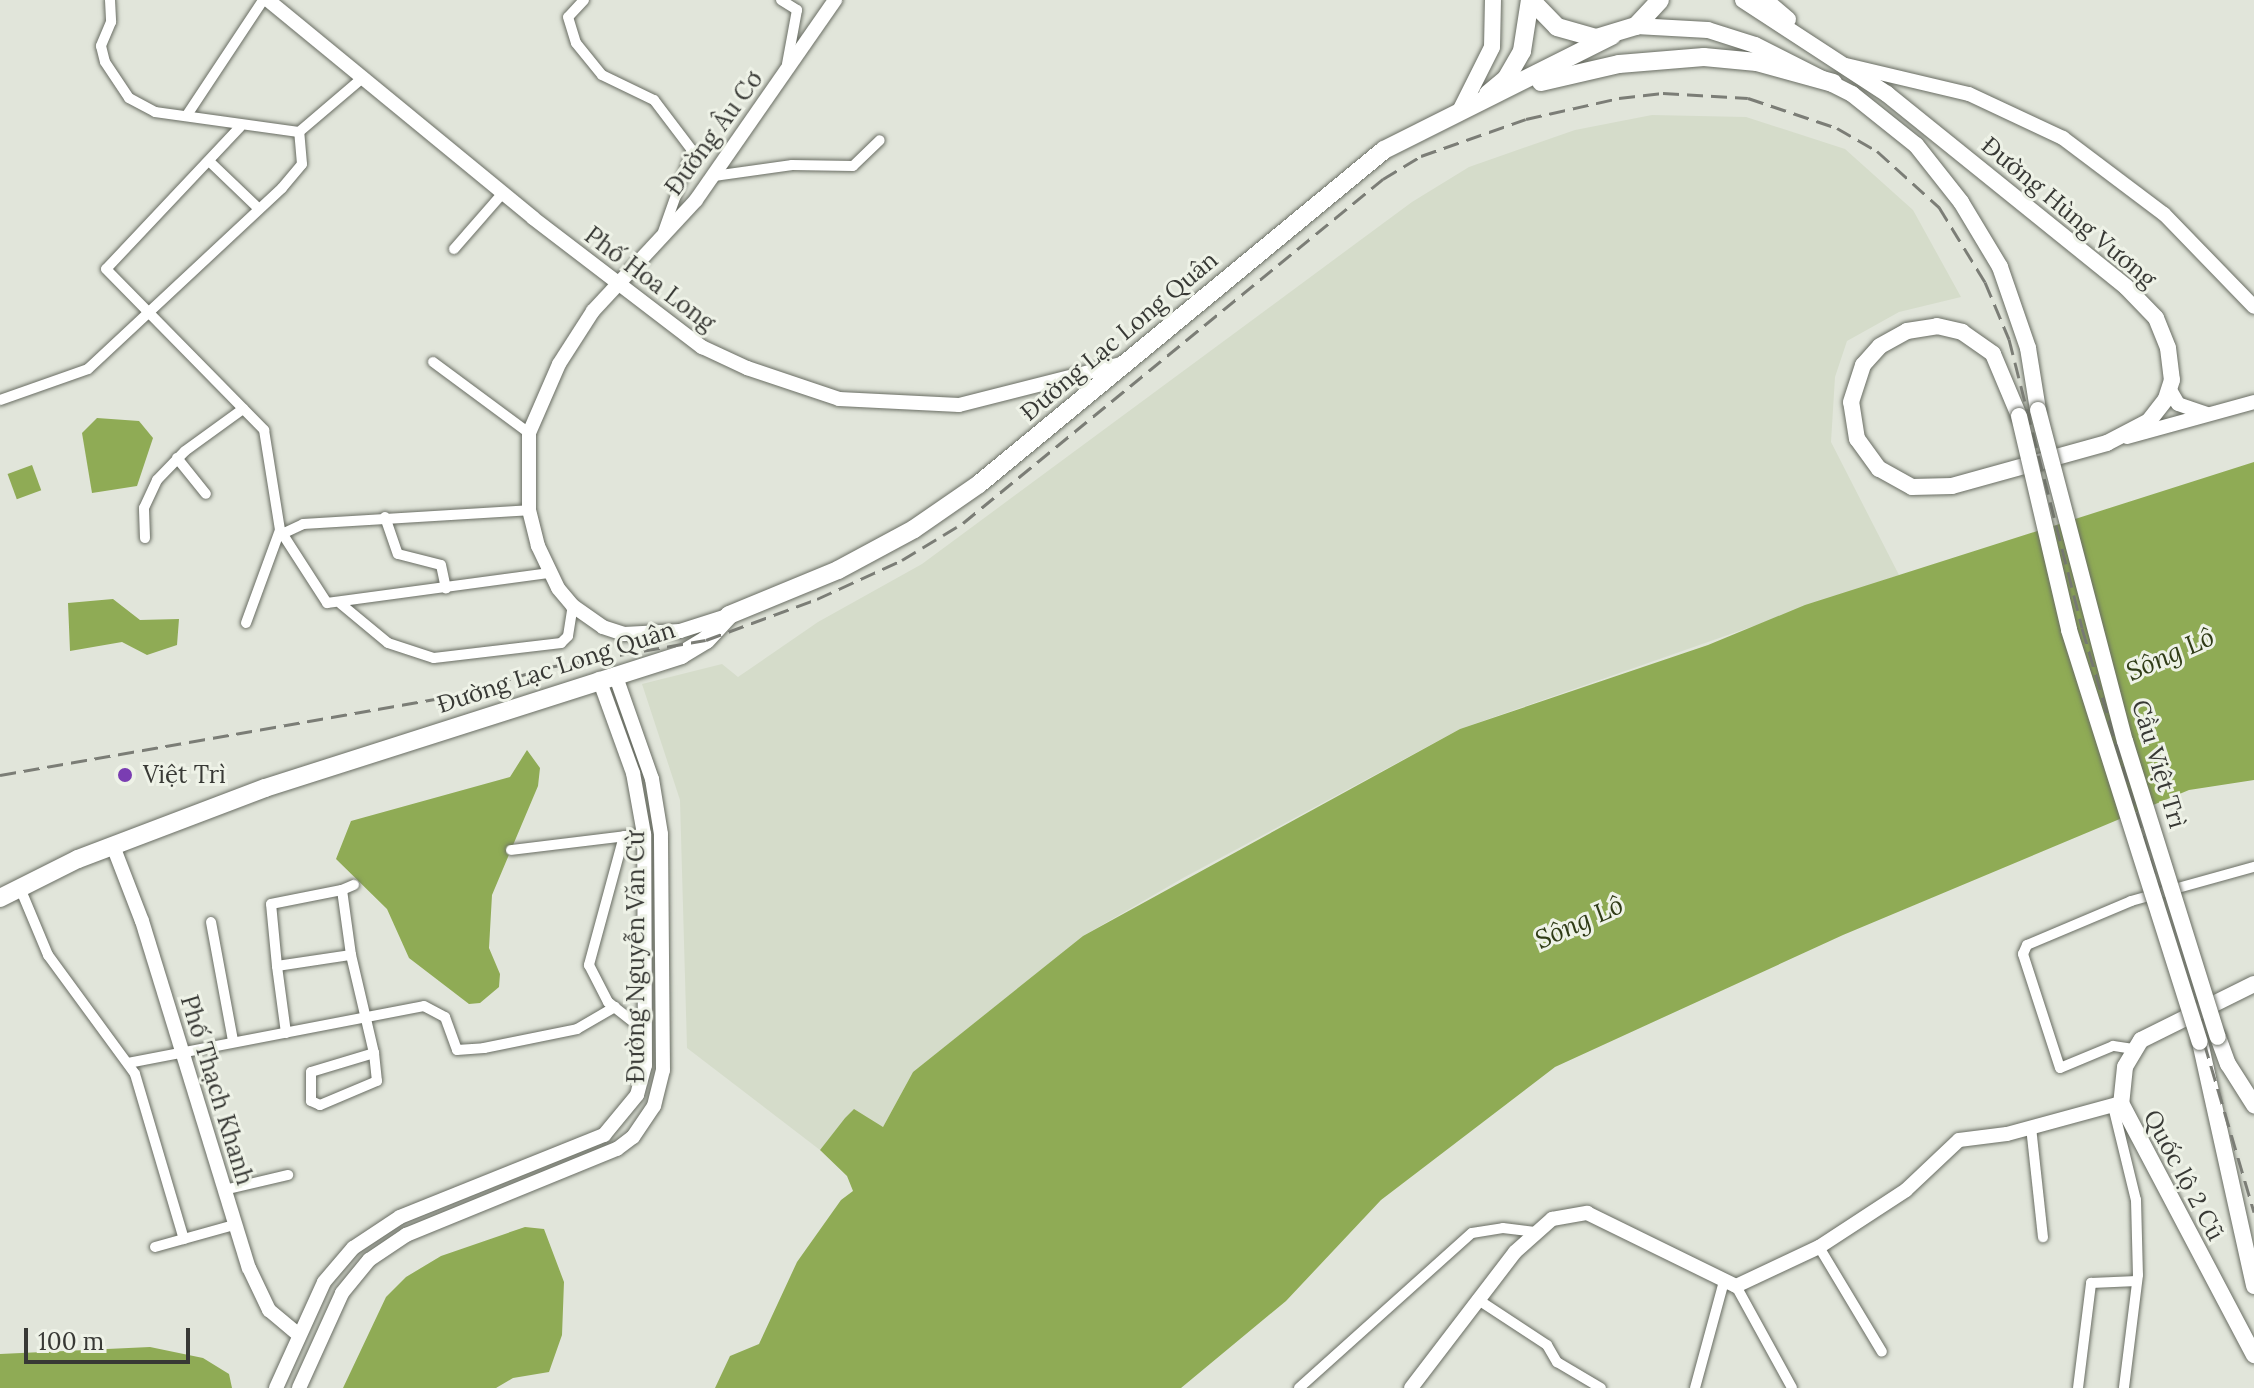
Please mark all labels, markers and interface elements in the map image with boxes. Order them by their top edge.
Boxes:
street label: Đường Âu Cơ [659,65,769,201]
street label: Đường Hùng Vương [1976,131,2162,293]
street label: Phố Hoa Long [579,221,721,337]
street label: Đường Lạc Long Quân [1015,245,1223,427]
street label: Đường Lạc Long Quân [434,615,678,719]
water label: Sông Lô [2121,621,2219,687]
street label: Cầu Việt Trì [2126,696,2192,832]
place label: Việt Trì [143,761,226,789]
marker: Việt Trì [114,764,136,786]
street label: Đường Nguyễn Văn Cừ [622,831,650,1083]
water label: Sông Lô [1530,889,1628,955]
street label: Phố Thạch Khanh [174,992,260,1188]
street label: Quốc lộ 2 Cũ [2138,1105,2230,1245]
scale bar [28,1312,194,1362]
text: 100 m [38,1326,104,1357]

